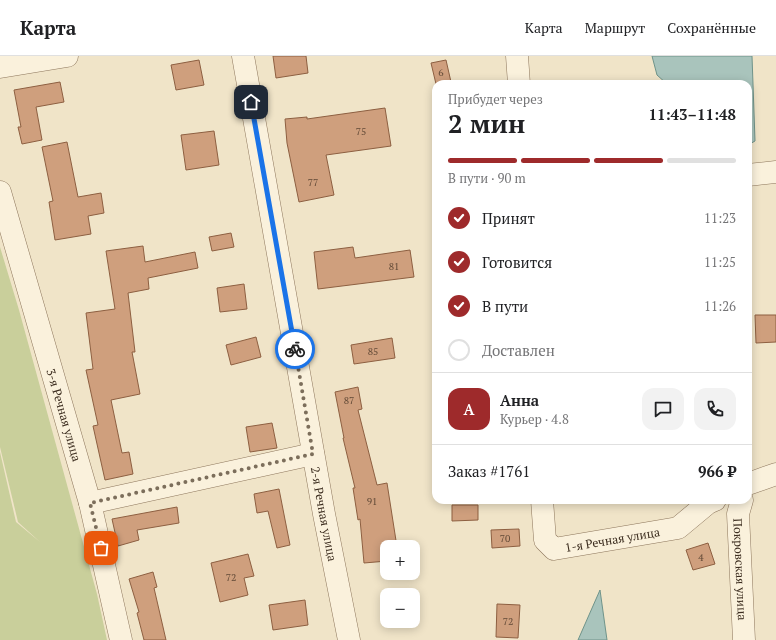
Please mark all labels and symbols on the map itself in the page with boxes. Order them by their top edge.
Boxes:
house number: 6 [438,66,444,79]
pin [234,85,268,119]
house number: 75 [356,125,366,138]
house number: 77 [308,176,318,189]
house number: 81 [389,260,399,273]
courier [275,329,315,369]
house number: 85 [368,345,378,358]
street label: 3-я Речная улица [44,367,85,463]
house number: 87 [344,394,354,407]
street label: 2-я Речная улица [308,465,341,562]
house number: 91 [367,495,377,508]
street label: Покровская улица [731,518,751,621]
street label: 1-я Речная улица [564,524,661,555]
pin [84,531,118,565]
house number: 70 [500,532,510,545]
house number: 4 [698,551,704,564]
house number: 72 [226,571,236,584]
house number: 72 [503,615,513,628]

